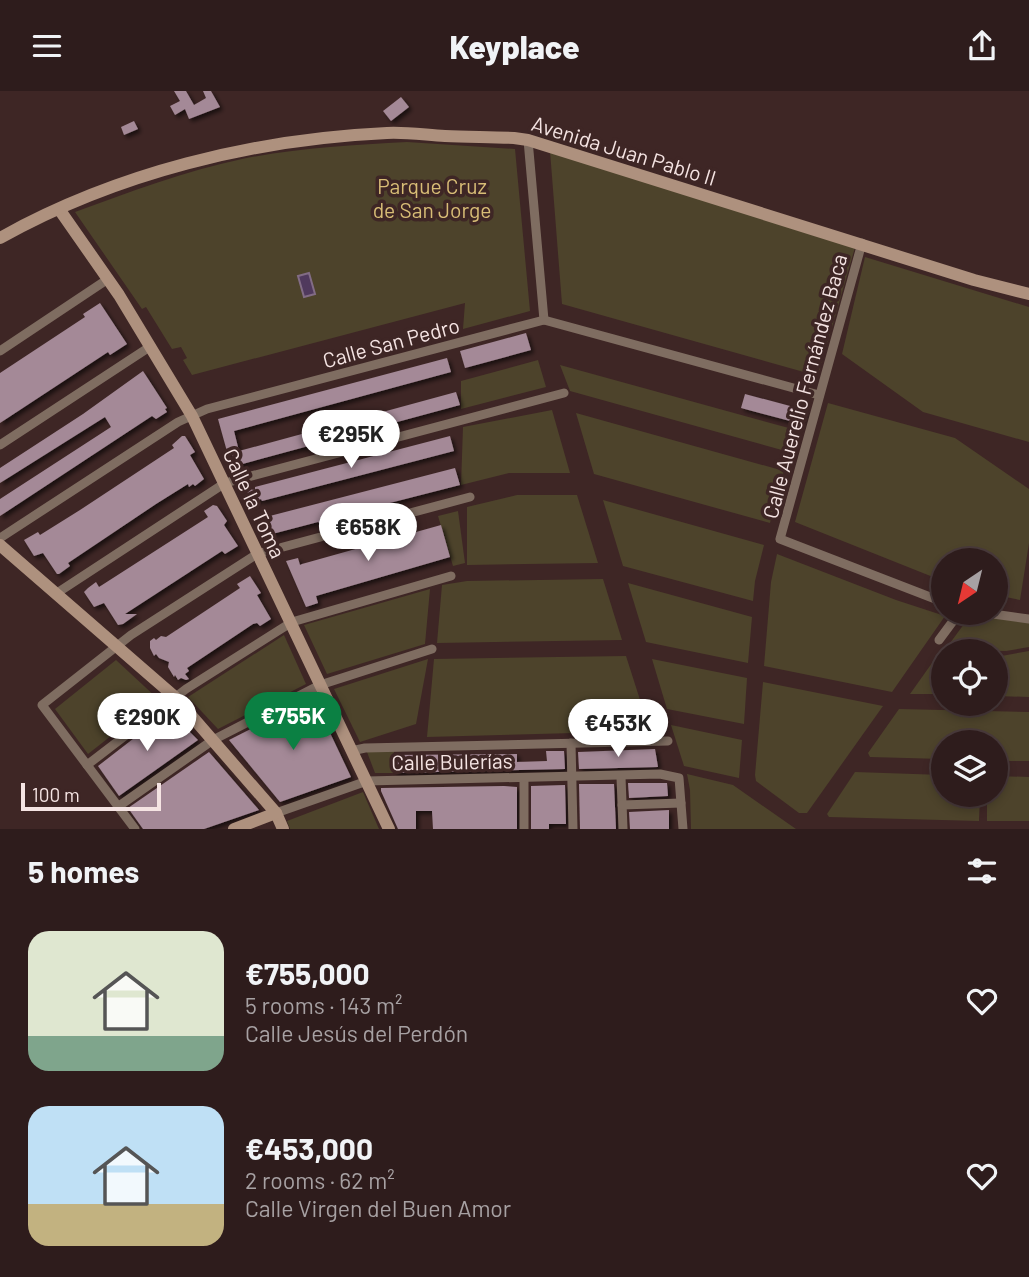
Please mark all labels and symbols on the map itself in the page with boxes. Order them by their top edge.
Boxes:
street label: Avenida Juan Pablo II [529,110,719,190]
park label: Parque Cruz de San Jorge [373,173,491,222]
street label: Calle Auerelio Fernández Baca [757,251,851,521]
street label: Calle San Pedro [320,312,462,372]
pin: €295K [302,411,400,470]
street label: Calle la Toma [219,444,291,562]
pin: €658K [319,503,417,563]
north arrow [931,548,1008,625]
pin: €290K [98,693,196,753]
pin: €755K [244,693,342,752]
pin: €453K [569,699,667,759]
street label: Calle Bulerías [391,747,513,775]
scale bar [21,780,161,812]

